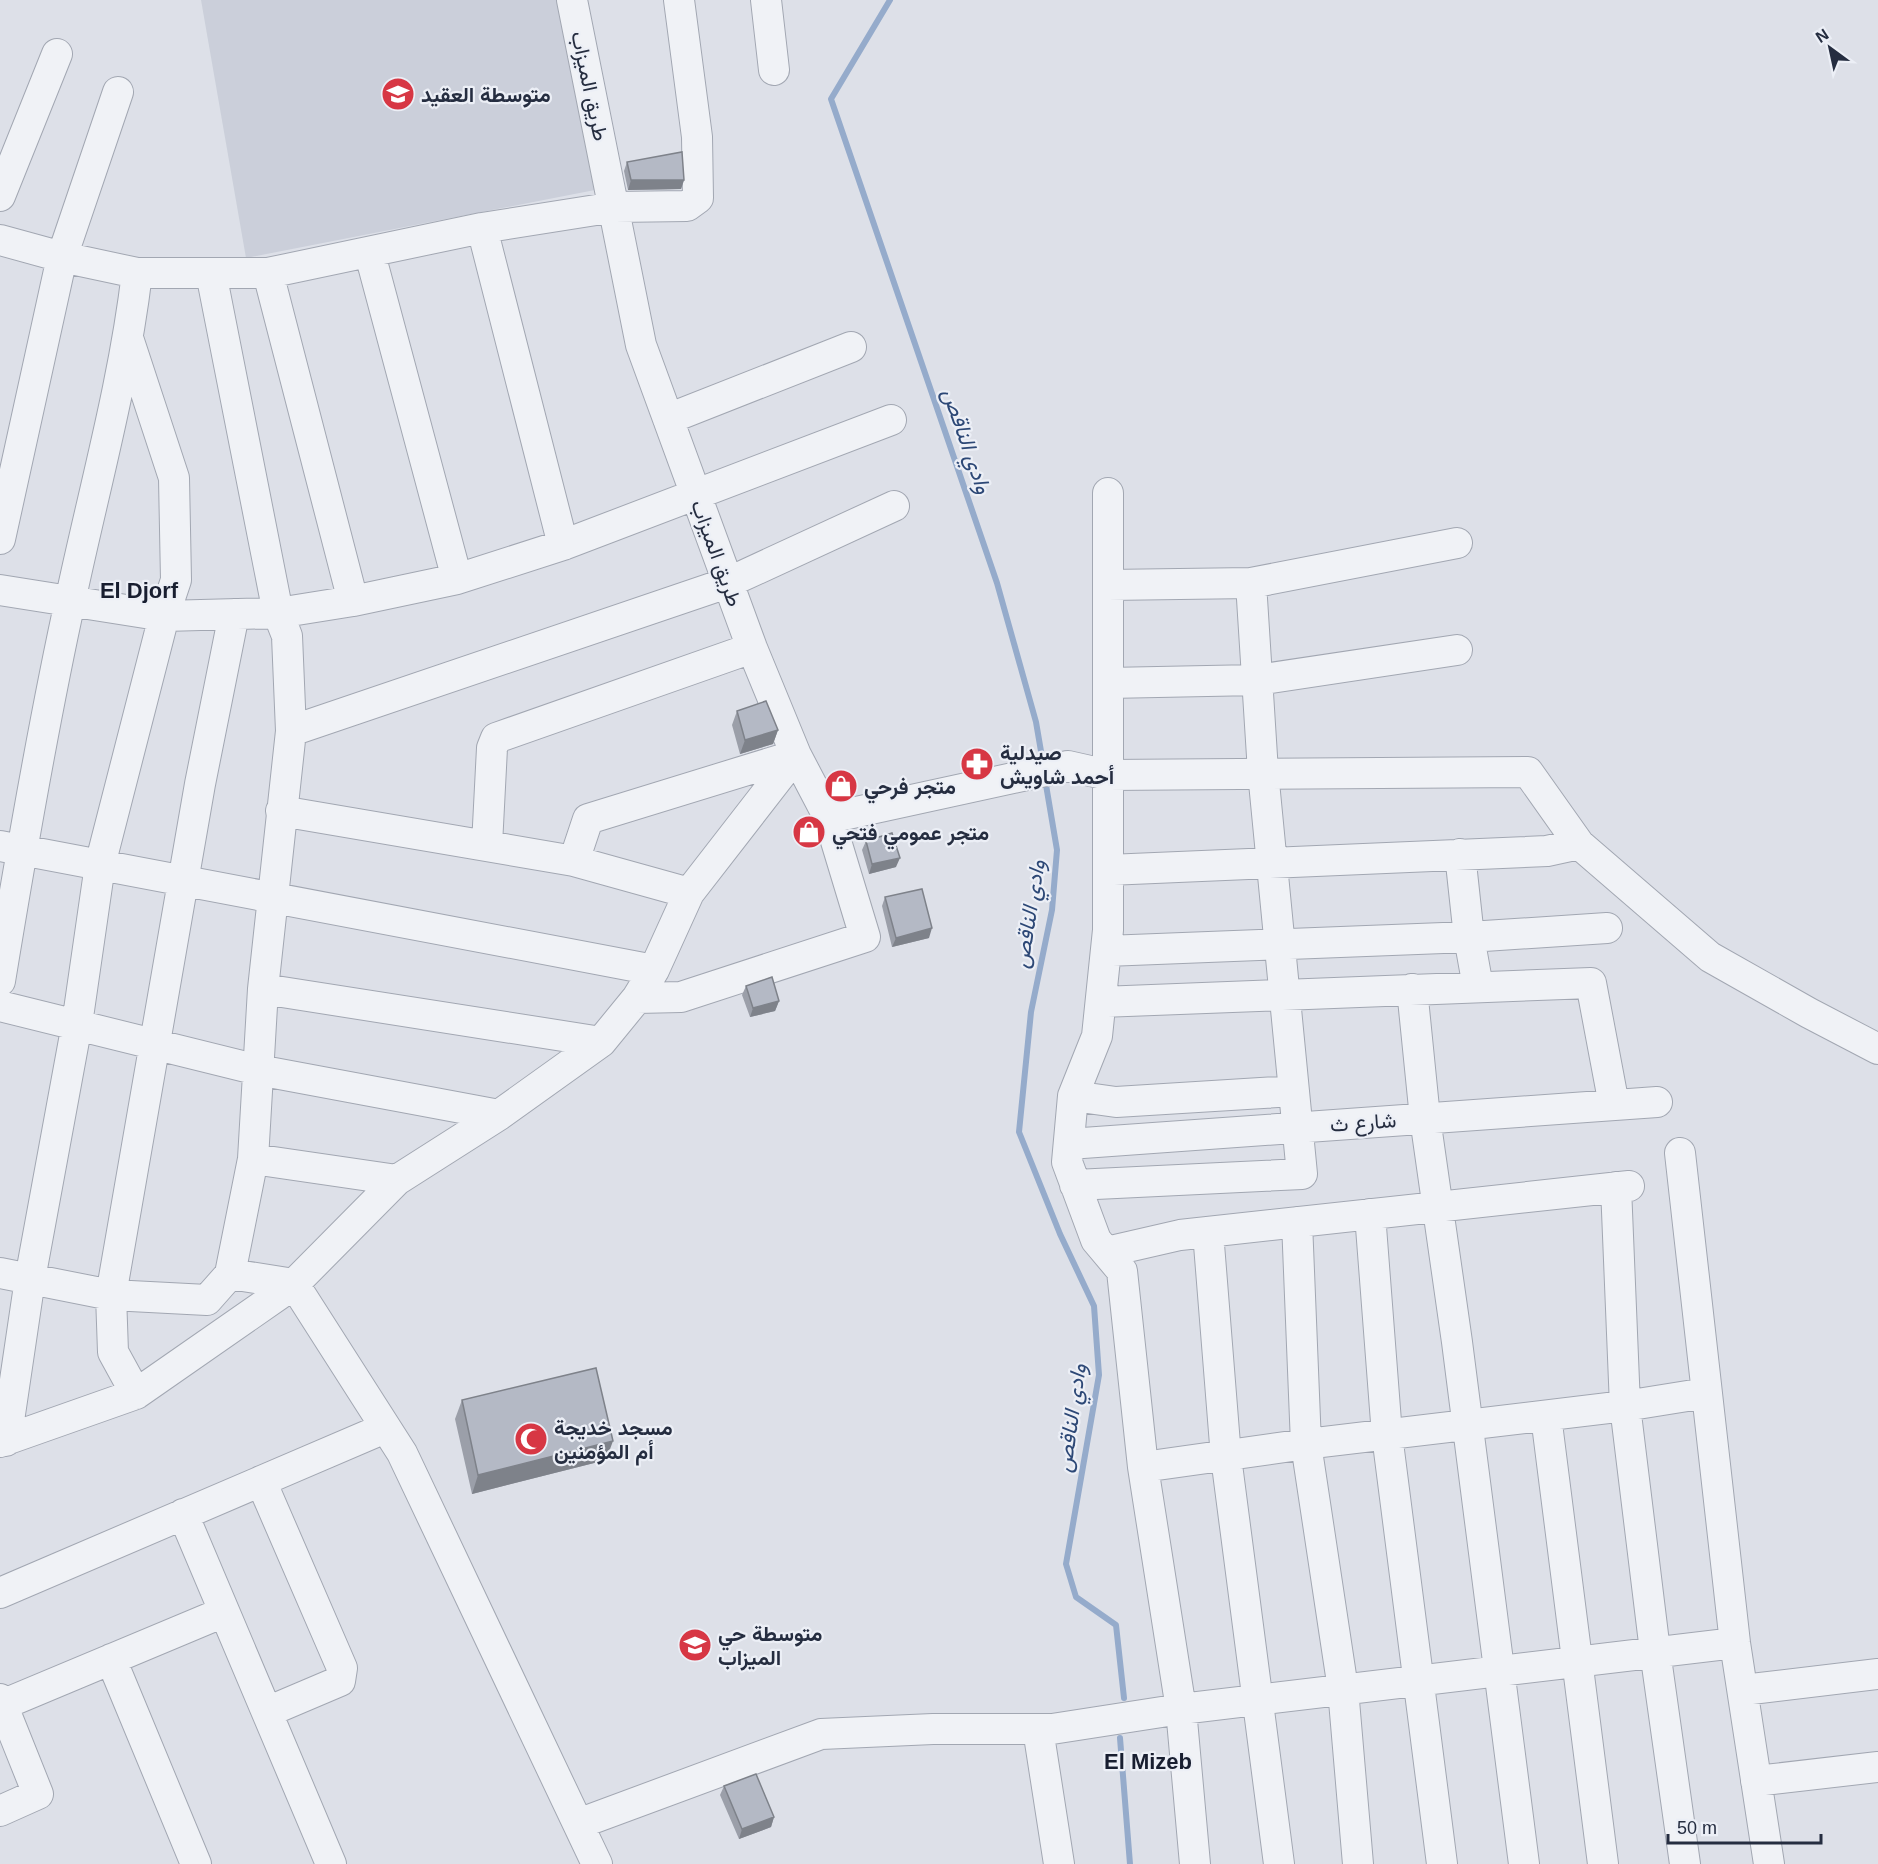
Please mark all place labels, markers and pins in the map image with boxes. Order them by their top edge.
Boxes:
school or university icon: متوسطة العقيد [380,76,416,112]
place label: متوسطة العقيد [421,83,551,108]
place label: صيدلية أحمد شاويش [1000,741,1114,790]
pharmacy icon: صيدلية أحمد شاويش [959,746,995,782]
shop icon: متجر فرحي [823,768,859,804]
place label: متجر فرحي [864,775,956,804]
shop icon: متجر عمومي فتحي [791,814,827,850]
place label: متجر عمومي فتحي [832,821,989,850]
place label: مسجد خديجة أم المؤمنين [554,1416,673,1466]
mosque icon: مسجد خديجة أم المؤمنين [513,1421,549,1457]
place label: متوسطة حي الميزاب [718,1622,822,1671]
school or university icon: متوسطة حي الميزاب [677,1627,713,1663]

